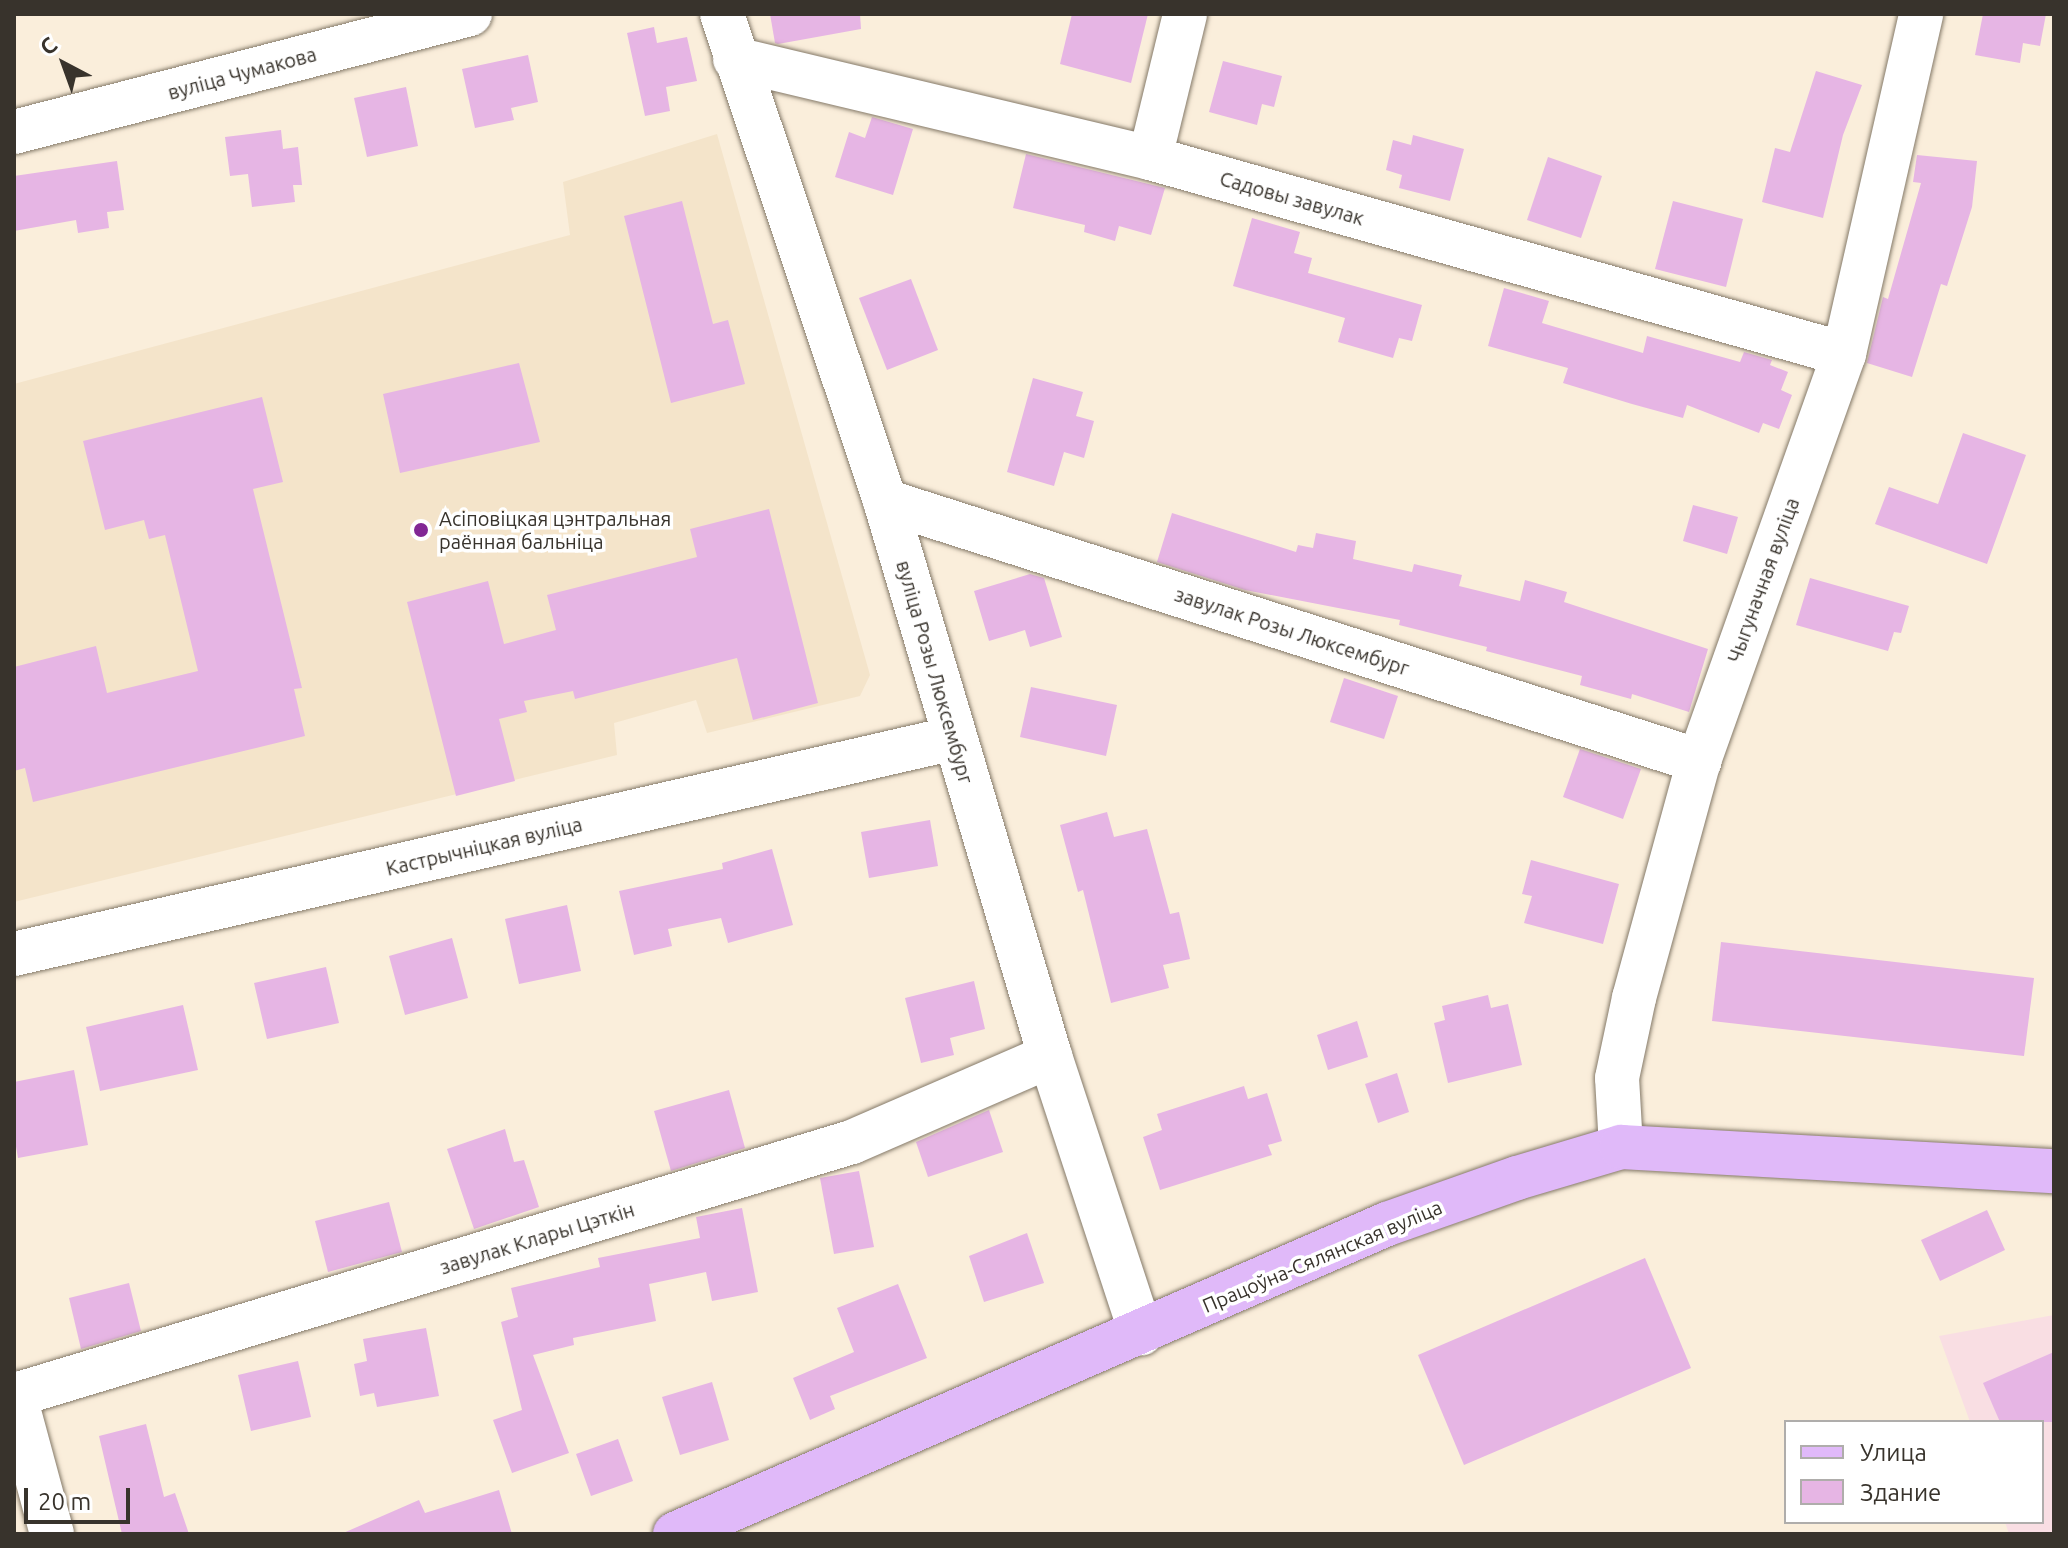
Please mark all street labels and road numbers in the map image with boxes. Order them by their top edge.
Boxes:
street label: вуліца Чумакова [165,42,319,104]
street label: Садовы завулак [1217,166,1367,230]
street label: Чыгуначная вуліца [1722,494,1804,666]
street label: вуліца Розы Люксембург [892,557,978,787]
street label: завулак Розы Люксембург [1172,582,1412,680]
street label: Кастрычніцкая вуліца [383,812,585,880]
street label: Працоўна-Сялянская вуліца [1199,1195,1445,1317]
street label: завулак Клары Цэткін [437,1197,637,1279]

